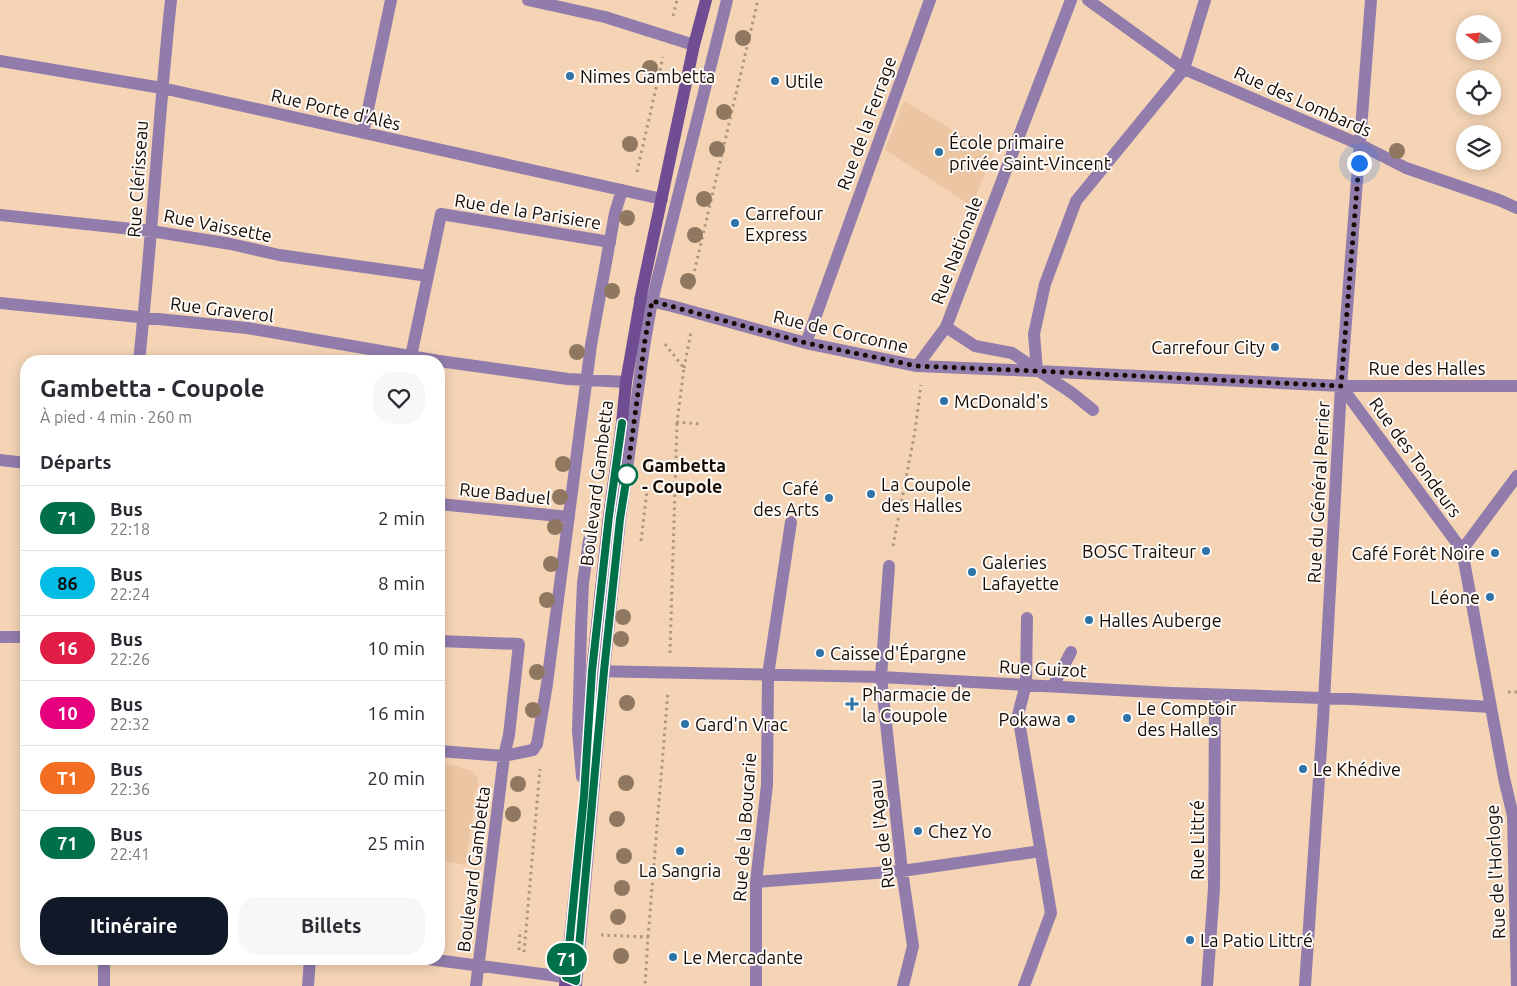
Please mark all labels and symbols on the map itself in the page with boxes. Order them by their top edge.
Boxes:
north arrow [1456,15,1501,60]
street label: Rue de la Ferrage [833,53,899,193]
street label: Rue des Lombards [1231,62,1375,140]
place label: Nimes Gambetta [580,66,715,86]
marker: Nimes Gambetta [564,70,576,82]
place label: Utile [785,71,823,91]
marker: Utile [769,75,781,87]
street label: Rue Porte d'Alès [269,84,403,134]
street label: Rue Clérisseau [123,120,151,238]
place label: École primaire privée Saint-Vincent [949,131,1111,173]
marker: École primaire privée Saint-Vincent [933,146,945,158]
your location [1347,151,1372,176]
street label: Rue de la Parisiere [453,190,603,232]
street label: Rue Nationale [926,193,986,307]
place label: Carrefour Express [745,203,824,244]
street label: Rue Vaissette [162,205,274,245]
marker: Carrefour Express [729,217,741,229]
street label: Rue Graverol [169,293,275,325]
street label: Rue de Corconne [772,306,910,356]
place label: Carrefour City [1151,337,1265,357]
marker: Carrefour City [1269,341,1281,353]
street label: Rue des Halles [1369,358,1486,378]
place label: McDonald's [954,391,1048,411]
street label: Rue des Tondeurs [1366,393,1466,521]
marker: McDonald's [938,395,950,407]
street label: Boulevard Gambetta [576,399,616,567]
street label: Rue du Général Perrier [1303,400,1333,584]
place label: Gambetta - Coupole [642,455,726,496]
marker: Gambetta - Coupole [616,464,638,486]
place label: La Coupole des Halles [881,474,971,515]
street label: Rue Baduel [458,478,552,508]
place label: Café des Arts [753,478,819,519]
marker: La Coupole des Halles [865,488,877,500]
marker: Café des Arts [823,492,835,504]
place label: BOSC Traiteur [1082,541,1196,561]
place label: Café Forêt Noire [1351,543,1485,563]
marker: BOSC Traiteur [1200,545,1212,557]
marker: Café Forêt Noire [1489,547,1501,559]
place label: Galeries Lafayette [982,552,1059,593]
marker: Galeries Lafayette [966,566,978,578]
place label: Léone [1430,587,1480,607]
marker: Léone [1484,591,1496,603]
place label: Halles Auberge [1099,610,1222,630]
marker: Halles Auberge [1083,614,1095,626]
place label: Caisse d'Épargne [830,642,966,663]
marker: Caisse d'Épargne [814,647,826,659]
street label: Rue Guizot [999,656,1087,680]
place label: Pharmacie de la Coupole [862,684,971,725]
marker: Pharmacie de la Coupole [846,698,858,710]
place label: Le Comptoir des Halles [1137,698,1237,739]
place label: Pokawa [998,709,1061,729]
marker: Le Comptoir des Halles [1121,712,1133,724]
marker: Pokawa [1065,713,1077,725]
place label: Gard'n Vrac [695,714,788,734]
marker: Gard'n Vrac [679,718,691,730]
street label: Rue de la Boucarie [729,752,759,902]
place label: Le Khédive [1313,759,1401,779]
marker: Le Khédive [1297,763,1309,775]
street label: Rue de l'Agau [864,778,898,890]
street label: Boulevard Gambetta [453,785,493,953]
street label: Rue Littré [1187,800,1207,880]
street label: Rue de l'Horloge [1481,804,1509,940]
place label: Chez Yo [928,821,992,841]
marker: Chez Yo [912,825,924,837]
marker: La Sangria [674,845,686,857]
place label: La Sangria [639,860,721,880]
place label: La Patio Littré [1200,930,1313,950]
marker: La Patio Littré [1184,934,1196,946]
line badge: 71 [544,943,590,975]
place label: Le Mercadante [683,947,803,967]
marker: Le Mercadante [667,951,679,963]

